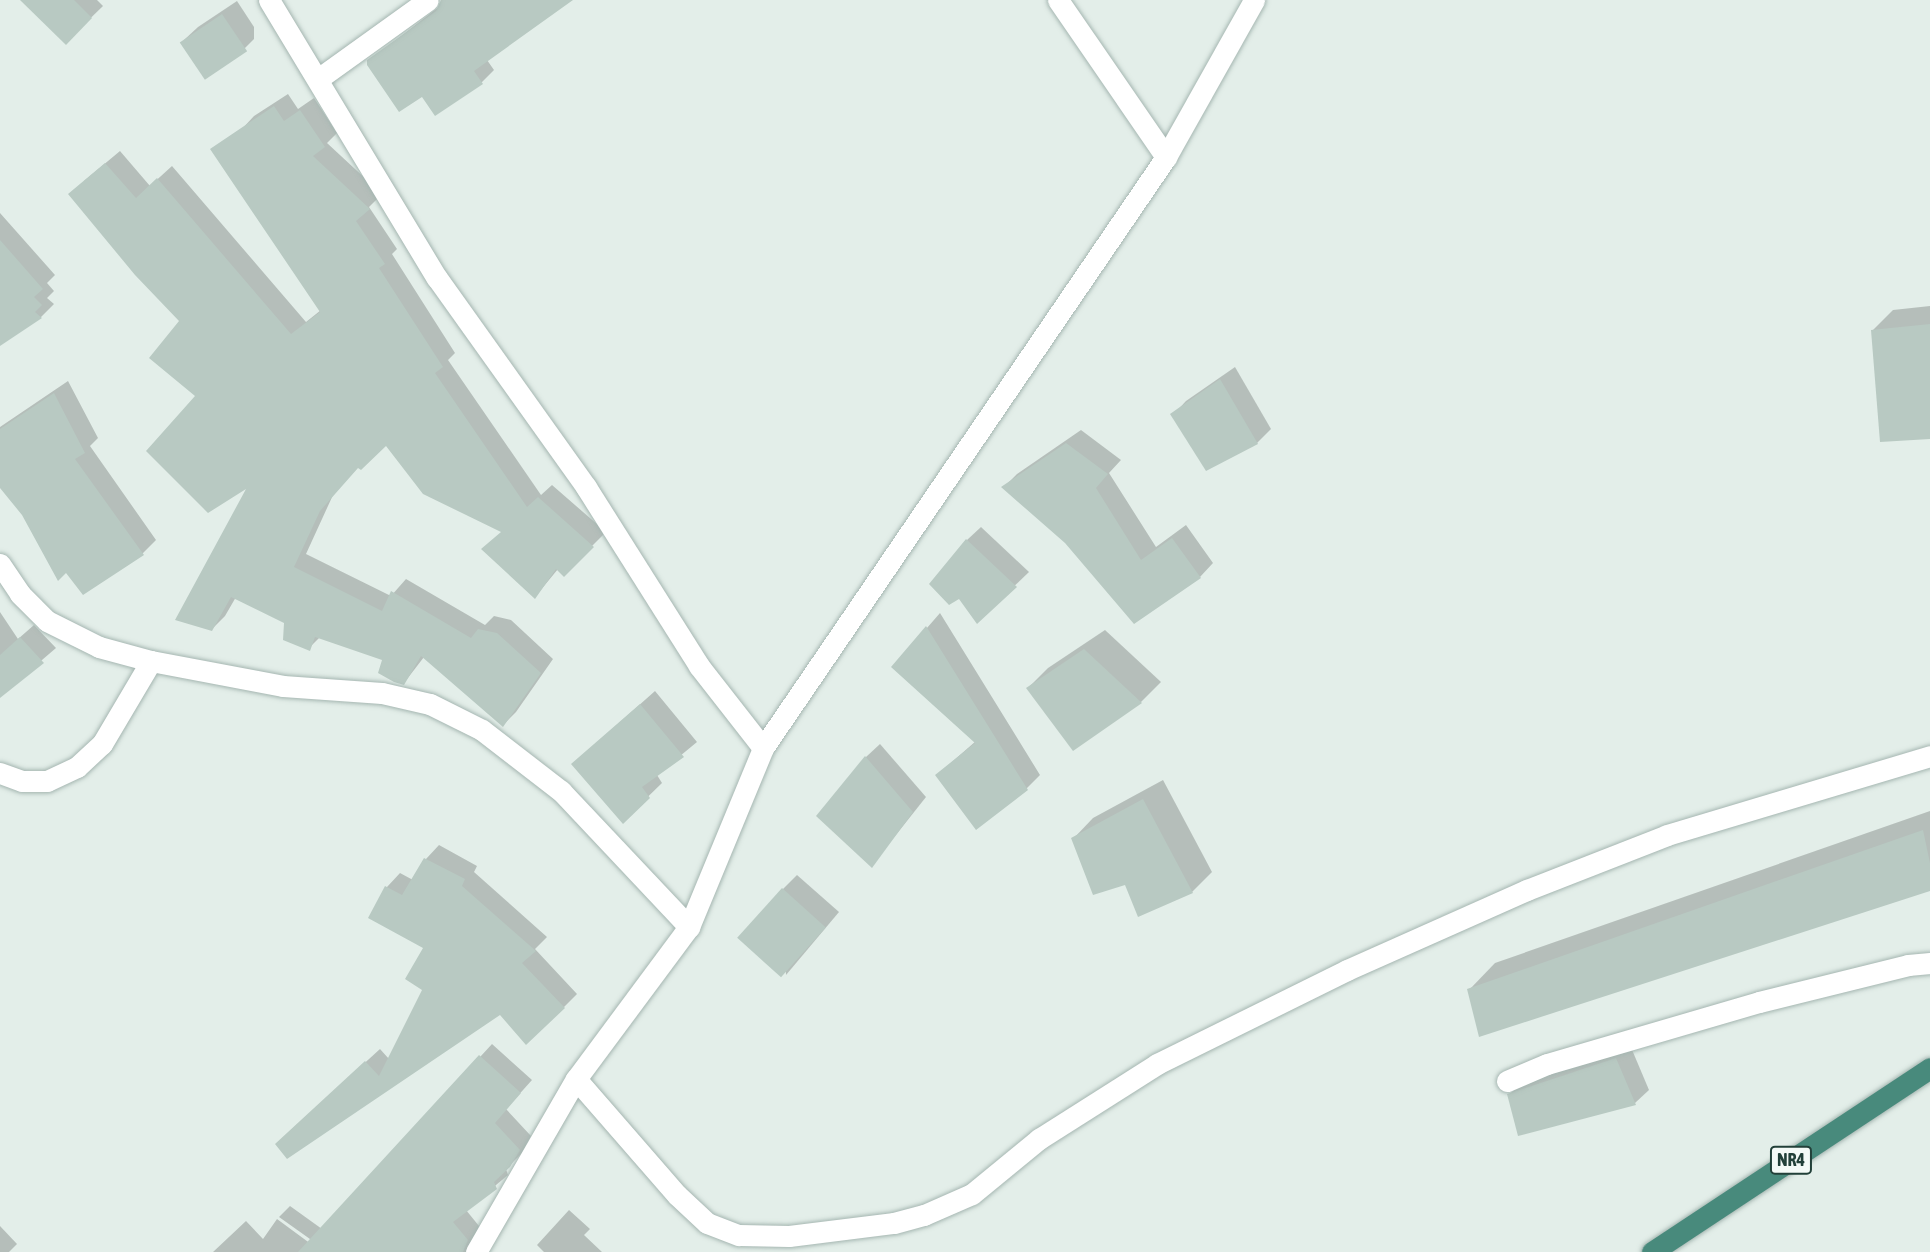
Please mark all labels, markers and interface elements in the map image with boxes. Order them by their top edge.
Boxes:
road number: NR4 [1768,1146,1814,1175]

